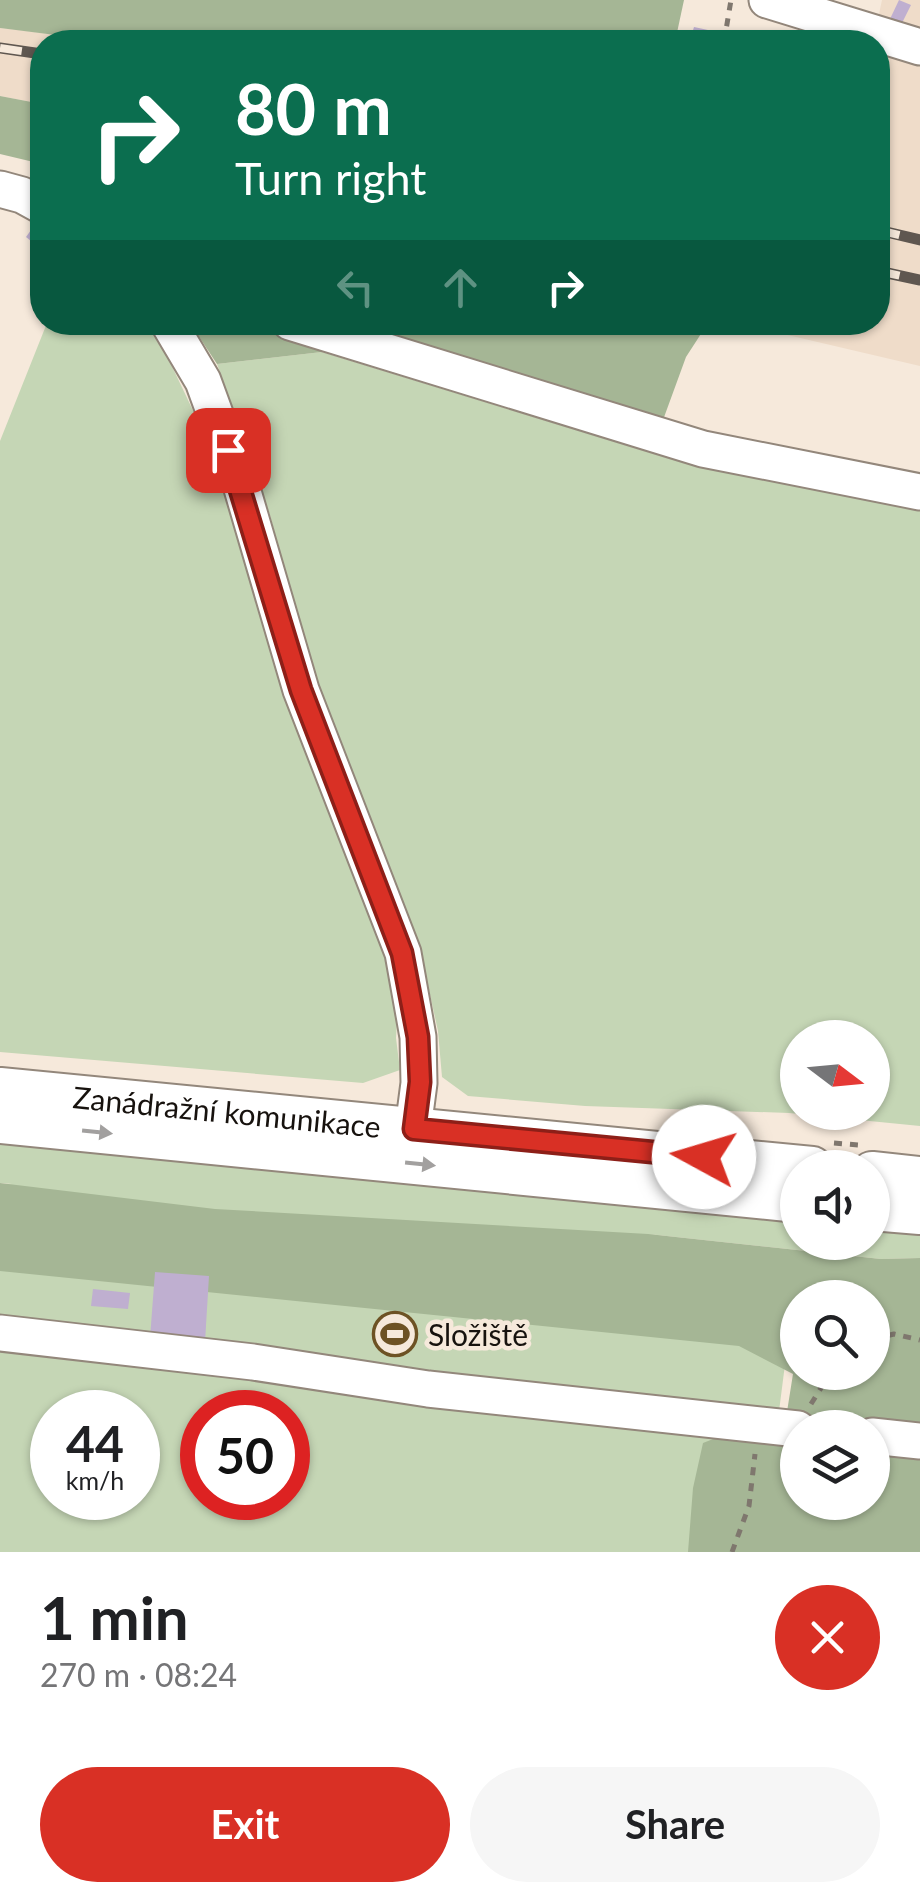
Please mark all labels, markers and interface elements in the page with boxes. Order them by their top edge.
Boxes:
text: 80 m [235,66,392,150]
icon: right [70,70,200,200]
text: Turn right [235,151,426,205]
icon: left [328,260,383,315]
icon: ahead [433,260,488,315]
icon: right [538,260,593,315]
pin [186,408,271,493]
icon: arrive [201,423,256,478]
north arrow [780,1020,890,1130]
map controls [780,1020,890,1520]
street label: Zanádražní komunikace [71,1078,382,1144]
position arrow [652,1105,756,1209]
one-way arrow [82,1124,113,1140]
button: sound [780,1150,890,1260]
one-way arrow [405,1156,437,1172]
button: search [780,1280,890,1390]
sports icon: Složiště [372,1311,418,1357]
place label: Složiště [428,1316,528,1352]
speed limit sign: 50 [180,1390,310,1520]
button: layers [780,1410,890,1520]
text: 44 [66,1413,124,1473]
text: km/h [66,1465,124,1495]
text: 1 min [40,1581,189,1653]
button: close [775,1585,880,1690]
text: 270 m · 08:24 [40,1655,237,1694]
button: Exit [40,1767,450,1882]
button: Share [470,1767,880,1882]

